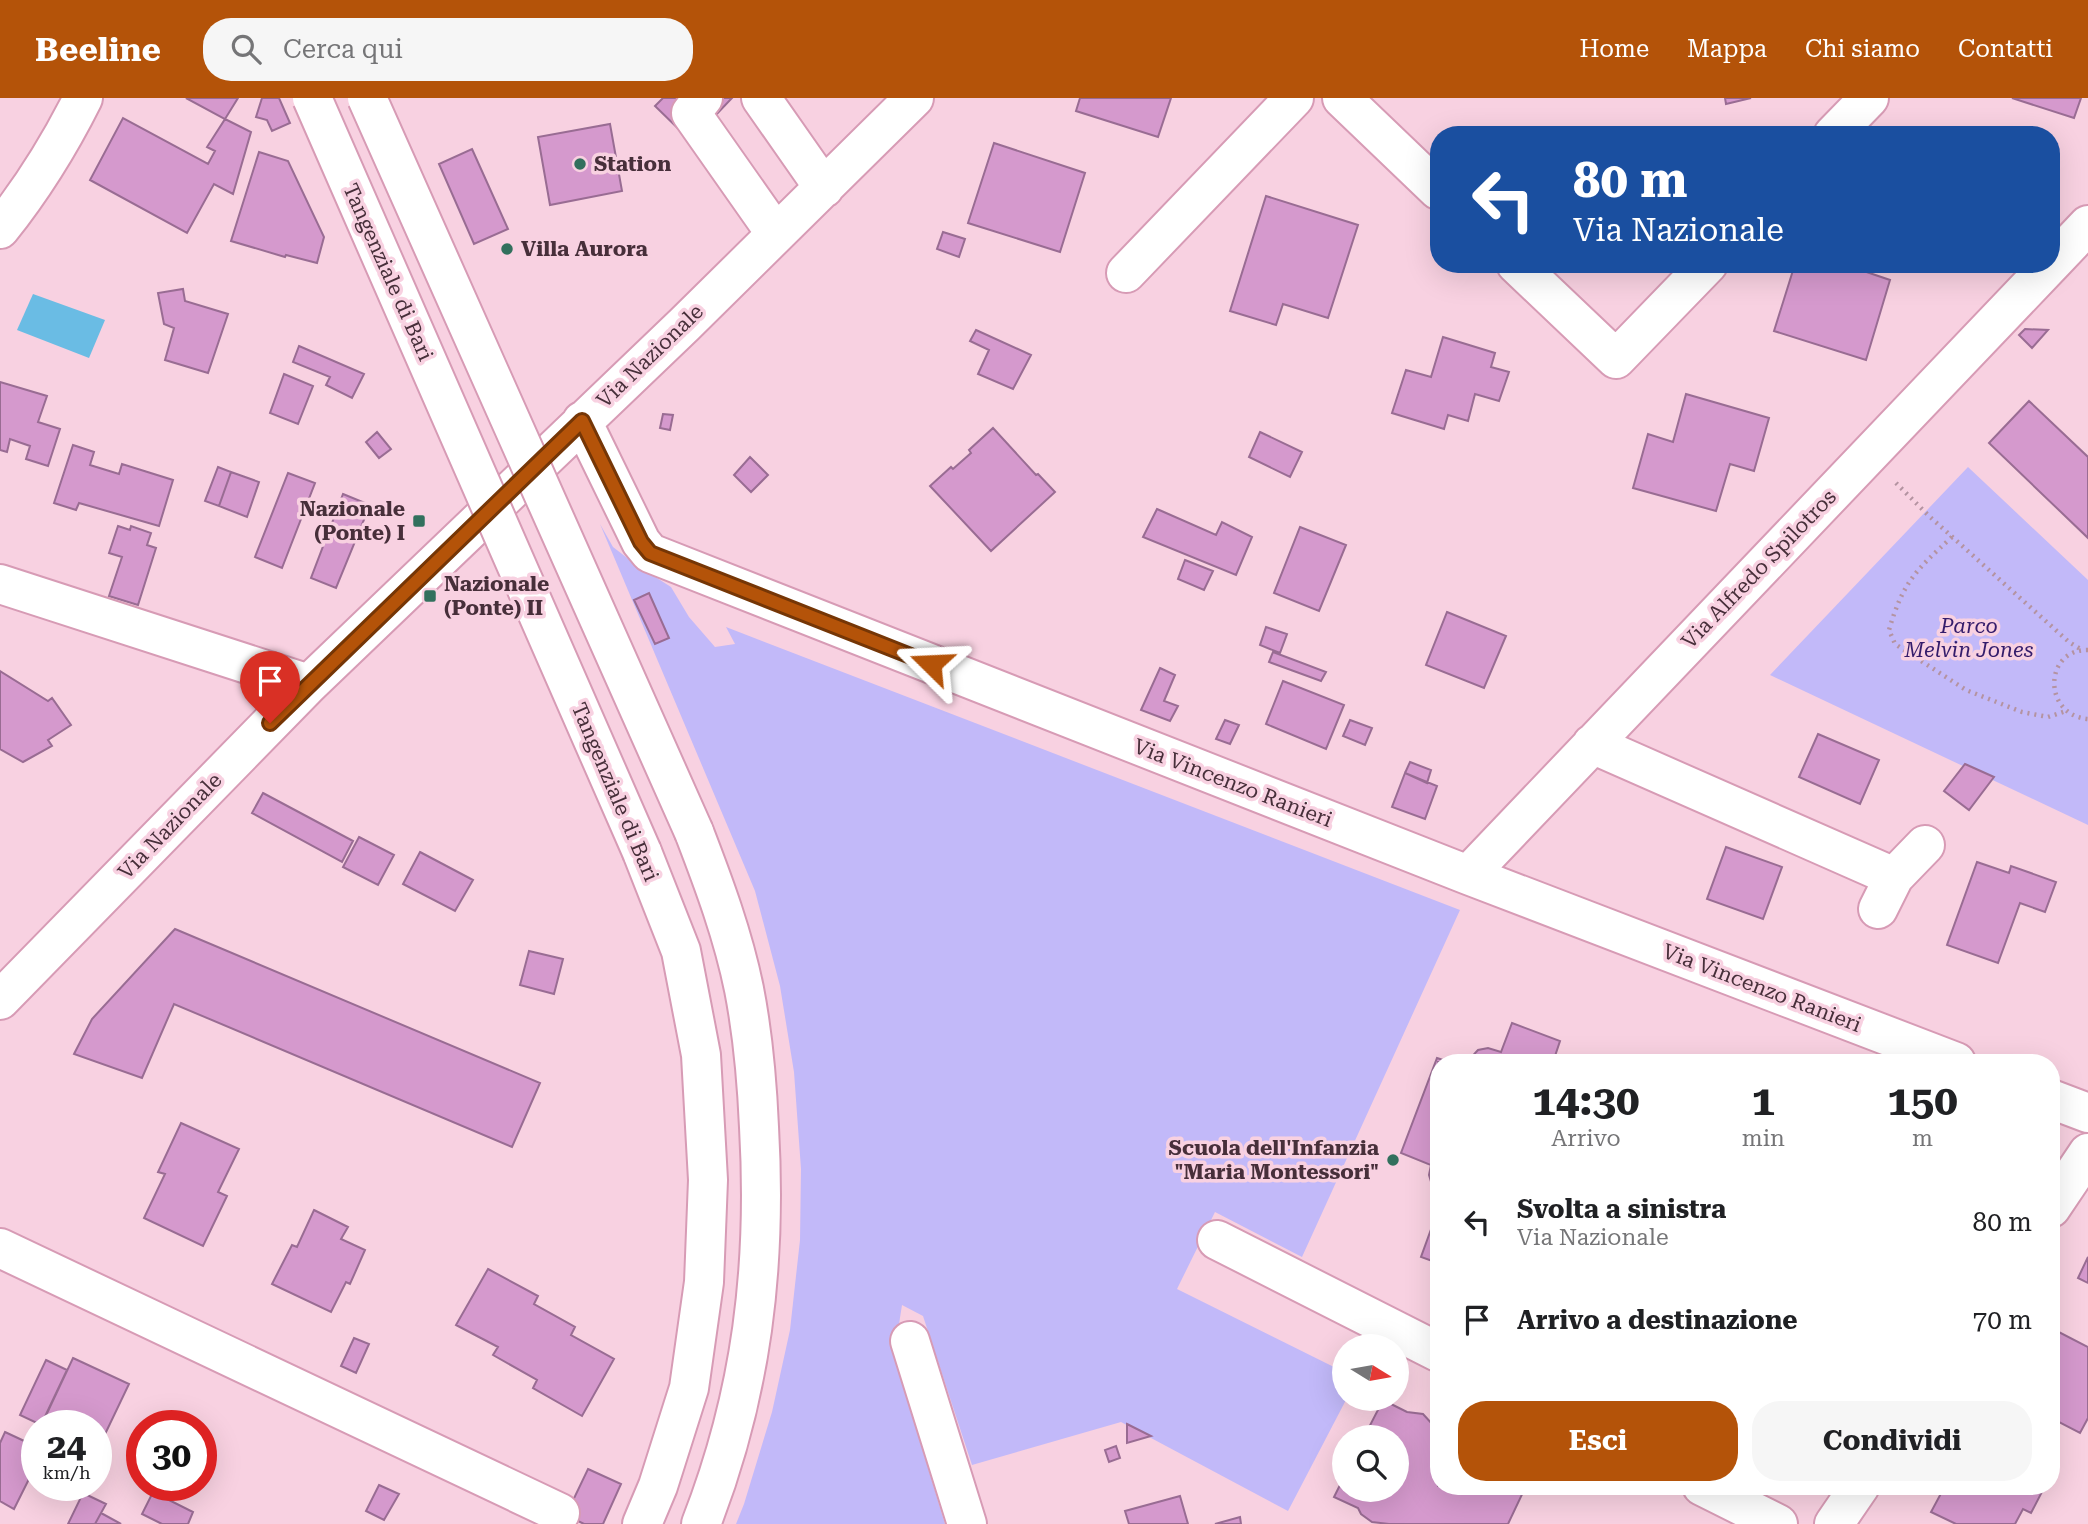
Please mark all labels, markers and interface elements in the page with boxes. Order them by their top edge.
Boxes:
search box [203,18,693,81]
text: Beeline [35,30,161,69]
icon: search [227,30,265,68]
text: Cerca qui [283,34,403,64]
text: Home [1580,35,1649,63]
text: Mappa [1687,35,1767,63]
text: Chi siamo [1805,35,1920,63]
text: Contatti [1958,35,2053,63]
place label: Station [594,152,671,176]
text: 80 m [1573,152,1688,209]
icon: left [1458,154,1549,245]
marker: Station [572,156,588,172]
street label: Tangenziale di Bari [338,180,438,365]
text: Via Nazionale [1573,211,1784,249]
place label: Villa Aurora [521,237,649,261]
marker: Villa Aurora [499,241,515,257]
street label: Via Nazionale [592,299,708,413]
street label: Via Alfredo Spilotros [1677,485,1841,653]
place label: Nazionale (Ponte) I [300,497,405,545]
marker: Nazionale (Ponte) I [411,513,427,529]
place label: Nazionale (Ponte) II [444,572,549,620]
marker: Nazionale (Ponte) II [422,588,438,604]
park label: Parco Melvin Jones [1903,614,2034,662]
position arrow [894,627,968,701]
pin [240,651,300,723]
icon: arrive [251,662,289,700]
street label: Tangenziale di Bari [567,699,664,885]
street label: Via Vincenzo Ranieri [1130,734,1336,832]
street label: Via Nazionale [113,768,227,884]
street label: Via Vincenzo Ranieri [1659,939,1865,1037]
text: 14:30 [1532,1076,1639,1125]
text: 1 [1752,1076,1775,1125]
text: 150 [1887,1076,1958,1125]
text: Arrivo [1551,1125,1621,1152]
text: min [1742,1125,1785,1152]
text: m [1912,1125,1933,1152]
place label: Scuola dell'Infanzia "Maria Montessori" [1168,1136,1380,1184]
marker: Scuola dell'Infanzia "Maria Montessori" [1385,1152,1401,1168]
text: Svolta a sinistra [1517,1194,1726,1224]
icon: left [1458,1203,1496,1241]
text: 80 m [1973,1207,2032,1237]
text: Via Nazionale [1517,1224,1669,1251]
icon: arrive [1458,1301,1496,1339]
text: Arrivo a destinazione [1517,1305,1798,1335]
text: 70 m [1973,1305,2032,1335]
north arrow [1332,1334,1409,1410]
map controls [1332,1334,1409,1502]
button: Esci [1458,1401,1738,1481]
button: Condividi [1752,1401,2032,1481]
speed limit sign: 30 [126,1410,217,1501]
button: search [1332,1425,1409,1502]
text: 24 [47,1426,86,1467]
text: km/h [42,1462,91,1483]

